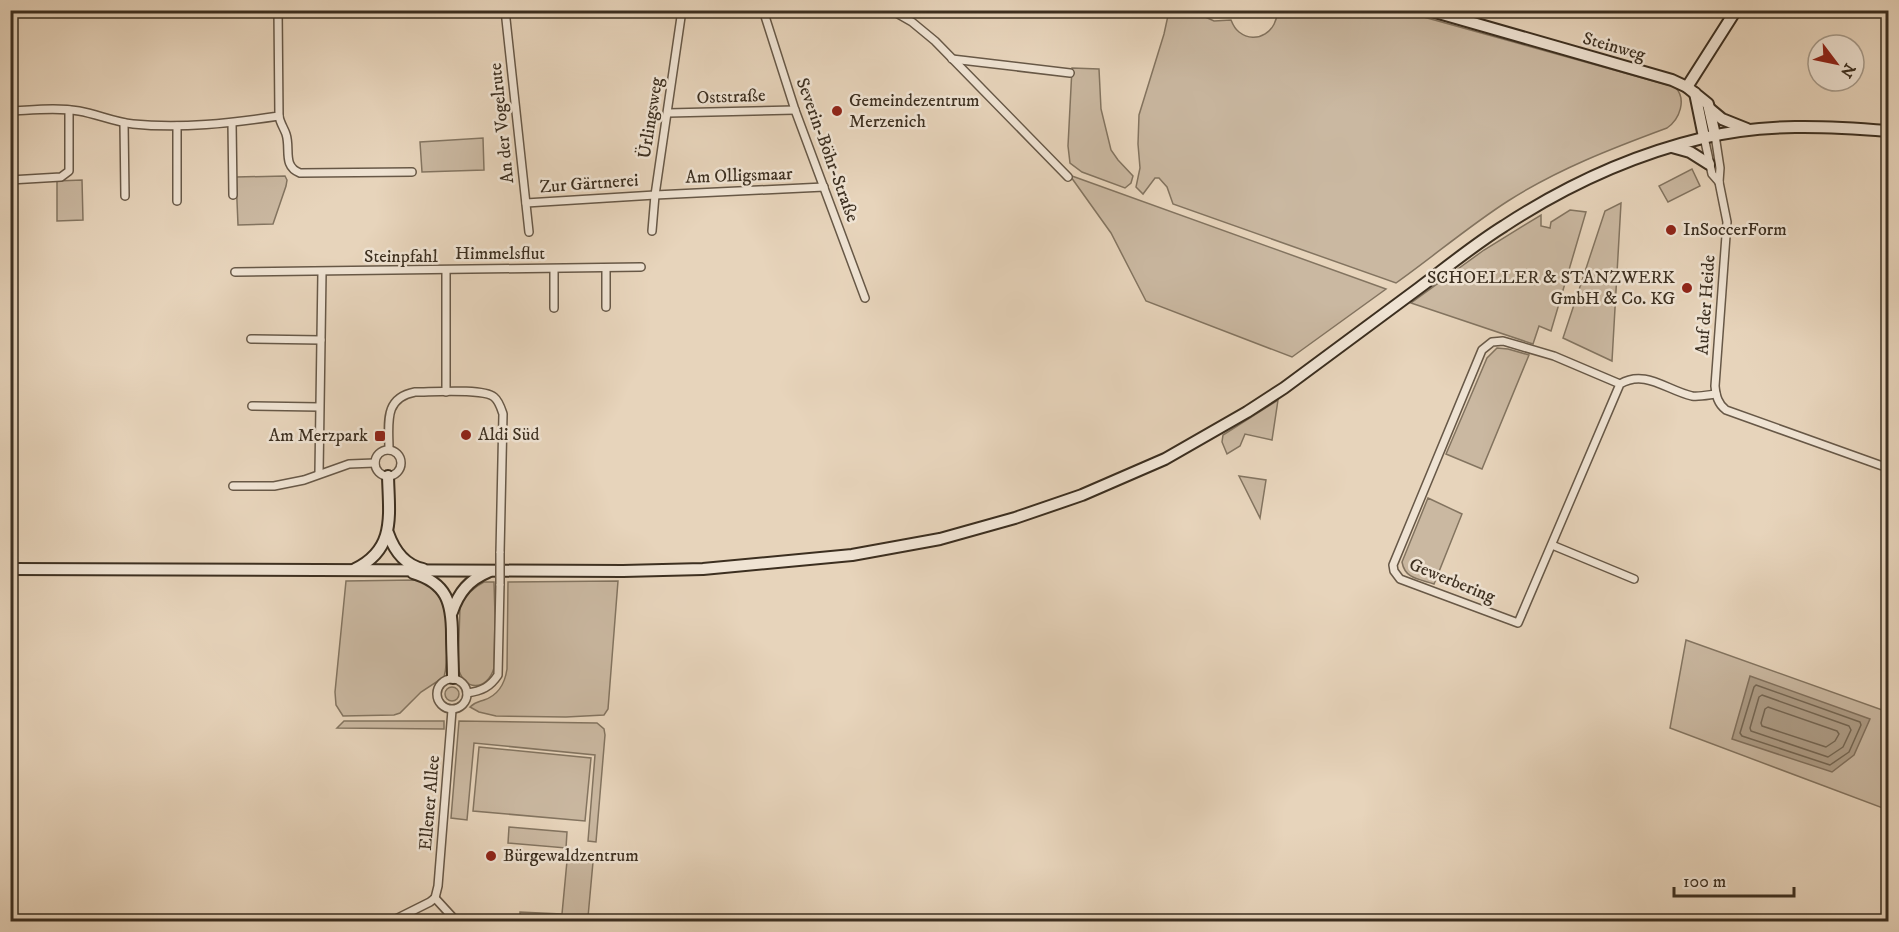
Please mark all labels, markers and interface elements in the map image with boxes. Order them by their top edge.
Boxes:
street label: Steinweg [1580,28,1648,67]
north arrow [1806,33,1866,93]
text: N [1836,60,1860,81]
street label: An der Vogelrute [485,62,519,184]
street label: Severin-Böhr-Straße [791,75,863,225]
street label: Ürlingsweg [634,76,668,160]
street label: Oststraße [696,85,766,109]
place label: Gemeindezentrum Merzenich [849,90,980,133]
marker: Gemeindezentrum Merzenich [830,104,844,118]
street label: Am Olligsmaar [685,163,793,189]
street label: Zur Gärtnerei [539,170,639,198]
place label: InSoccerForm [1683,219,1787,241]
marker: InSoccerForm [1664,223,1678,237]
street label: Himmelsflut [455,243,545,265]
street label: Steinpfahl [364,246,439,268]
street label: Auf der Heide [1692,254,1720,356]
place label: SCHOELLER & STANZWERK GmbH & Co. KG [1427,267,1675,310]
marker: SCHOELLER & STANZWERK GmbH & Co. KG [1680,281,1694,295]
place label: Aldi Süd [478,424,539,446]
place label: Am Merzpark [269,425,368,447]
marker: Aldi Süd [459,428,473,442]
marker: Am Merzpark [373,429,387,443]
street label: Gewerbering [1406,554,1499,608]
street label: Ellener Allee [415,755,445,851]
place label: Bürgewaldzentrum [503,845,639,867]
marker: Bürgewaldzentrum [484,849,498,863]
scale bar [1674,860,1794,898]
text: 100 m [1683,871,1726,893]

